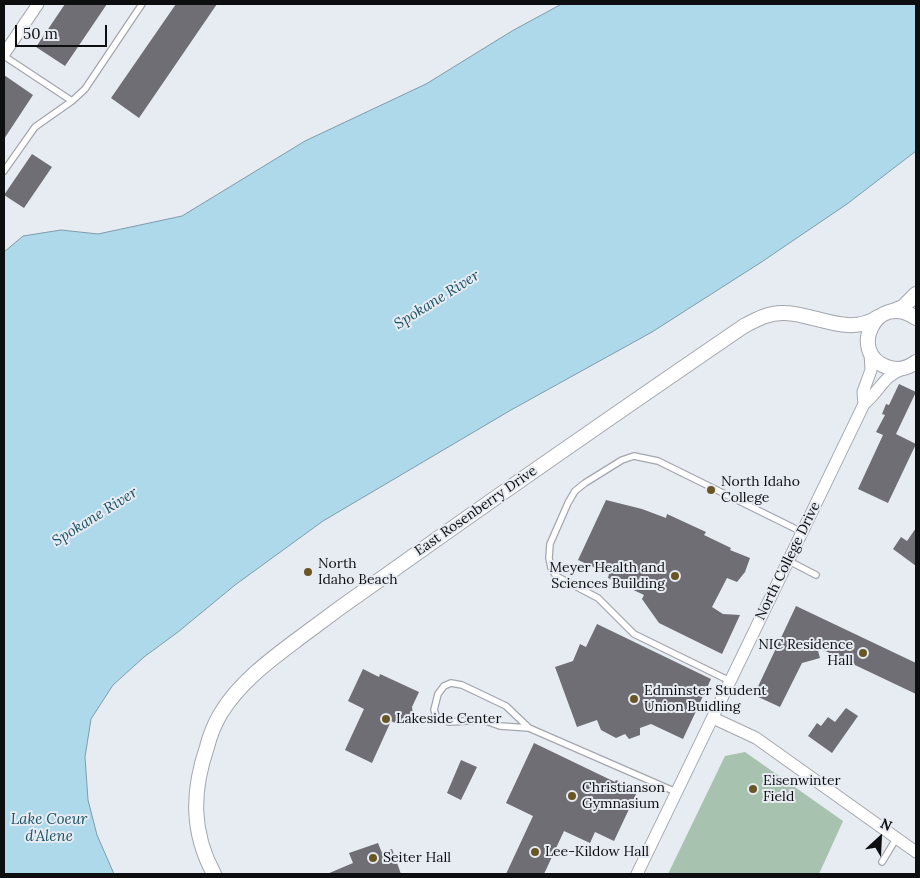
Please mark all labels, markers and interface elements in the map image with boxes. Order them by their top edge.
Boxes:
scale bar [18,15,110,47]
text: 50 m [23,24,58,43]
water label: Spokane River [391,267,483,333]
street label: East Rosenberry Drive [412,462,540,560]
place label: North Idaho College [721,474,800,507]
water label: Spokane River [49,484,141,550]
marker: North Idaho College [705,484,717,496]
street label: North College Drive [752,499,824,623]
place label: North Idaho Beach [318,556,398,588]
place label: Meyer Health and Sciences Building [549,560,665,592]
marker: North Idaho Beach [302,566,314,578]
marker: Meyer Health and Sciences Building [669,570,681,582]
place label: NIC Residence Hall [758,637,853,670]
marker: NIC Residence Hall [857,647,869,659]
place label: Edminster Student Union Buidling [644,683,767,716]
marker: Edminster Student Union Buidling [628,693,640,705]
place label: Lakeside Center [396,711,502,727]
marker: Lakeside Center [380,713,392,725]
place label: Eisenwinter Field [763,773,841,806]
place label: Christianson Gymnasium [582,780,665,812]
marker: Eisenwinter Field [747,783,759,795]
marker: Christianson Gymnasium [566,790,578,802]
water label: Lake Coeur d'Alene [11,811,87,846]
north arrow [855,813,905,863]
text: N [878,814,895,835]
place label: Lee-Kildow Hall [545,844,649,860]
marker: Lee-Kildow Hall [529,846,541,858]
place label: Seiter Hall [383,850,451,866]
marker: Seiter Hall [367,852,379,864]

